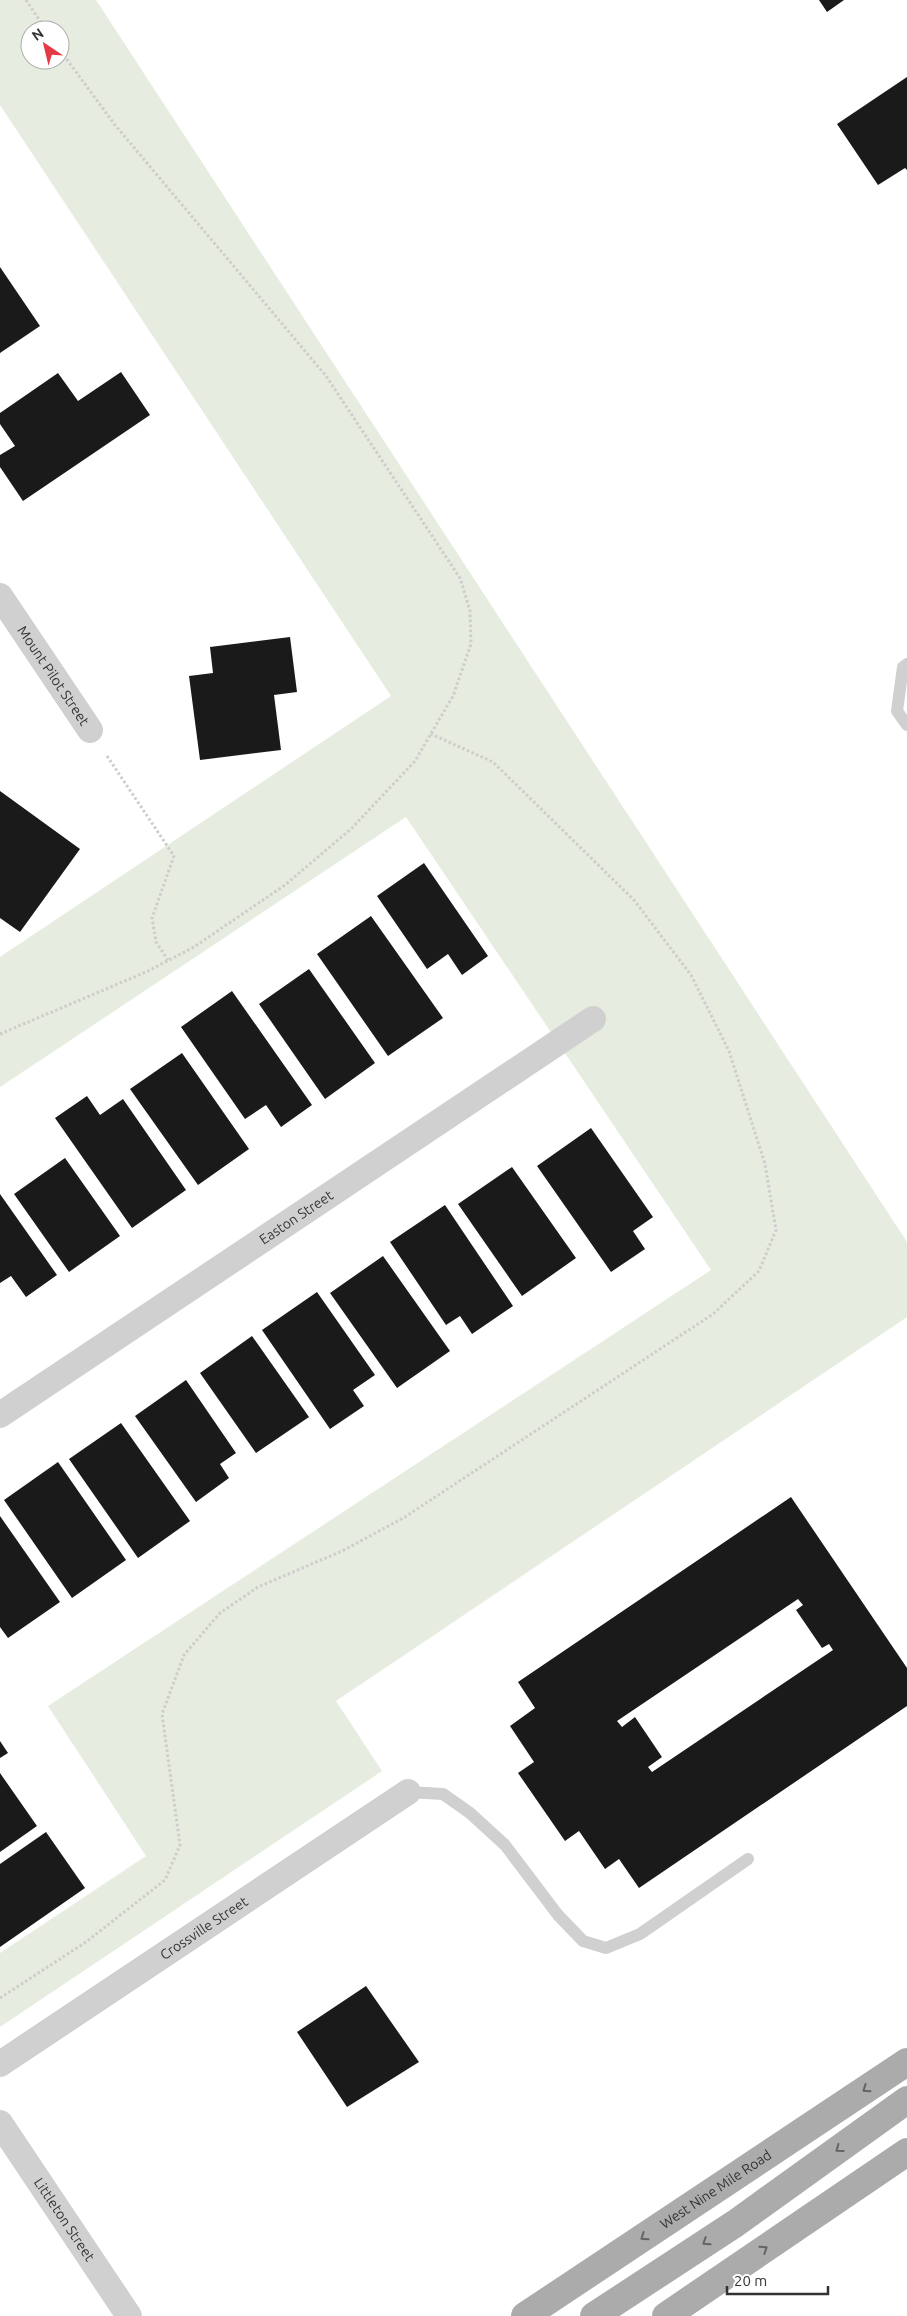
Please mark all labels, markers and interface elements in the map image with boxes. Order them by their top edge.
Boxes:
north arrow [20,20,70,70]
text: N [29,25,46,44]
street label: Mount Pilot Street [14,623,93,729]
street label: Easton Street [256,1187,336,1248]
street label: Crossville Street [157,1893,251,1963]
one-way arrow [863,2083,872,2092]
one-way arrow [835,2143,845,2152]
street label: West Nine Mile Road [657,2147,774,2232]
street label: Littleton Street [31,2175,98,2265]
one-way arrow [640,2231,649,2240]
one-way arrow [702,2236,712,2245]
one-way arrow [759,2246,768,2255]
scale bar [727,2264,828,2296]
text: 20 m [734,2272,767,2289]

